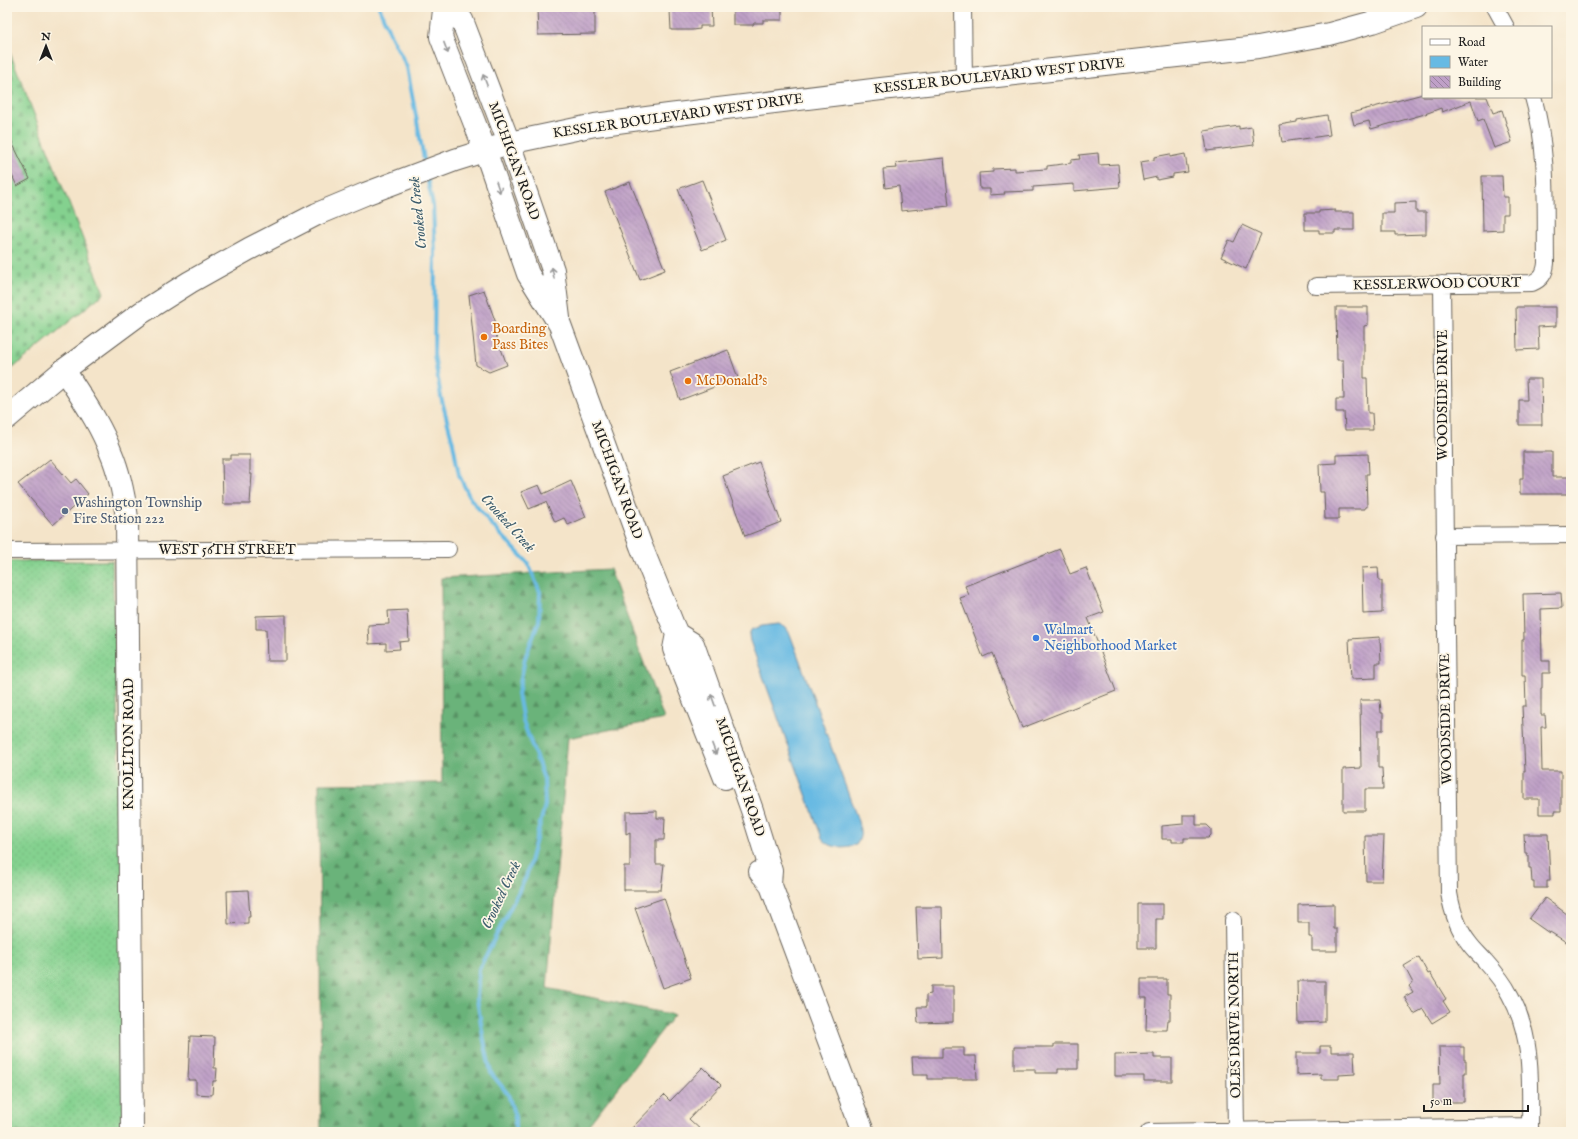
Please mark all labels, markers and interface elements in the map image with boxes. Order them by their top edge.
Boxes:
north arrow [26,26,66,66]
legend [1422,26,1552,98]
text: N [40,30,51,44]
text: Road [1458,35,1486,50]
one-way arrow [442,42,450,54]
street label: KESSLER BOULEVARD WEST DRIVE [873,54,1126,98]
text: Water [1458,55,1489,70]
one-way arrow [480,75,488,87]
text: Building [1458,75,1502,90]
street label: KESSLER BOULEVARD WEST DRIVE [552,89,805,142]
street label: MICHIGAN ROAD [484,99,544,223]
water label: Crooked Creek [405,176,431,250]
one-way arrow [494,181,502,193]
one-way arrow [548,266,556,279]
street label: KESSLERWOOD COURT [1353,274,1522,294]
place label: Boarding Pass Bites [492,320,548,354]
street label: WOODSIDE DRIVE [1434,329,1452,461]
marker: Boarding Pass Bites [479,332,489,342]
place label: McDonald's [696,372,767,390]
marker: McDonald's [683,376,693,386]
street label: MICHIGAN ROAD [587,418,647,542]
water label: Crooked Creek [477,490,539,556]
place label: Washington Township Fire Station 222 [73,494,203,528]
marker: Washington Township Fire Station 222 [60,506,70,516]
street label: WEST 56TH STREET [158,541,296,559]
place label: Walmart Neighborhood Market [1044,621,1177,655]
marker: Walmart Neighborhood Market [1031,633,1041,643]
street label: WOODSIDE DRIVE [1436,653,1456,785]
street label: KNOLLTON ROAD [120,678,138,810]
one-way arrow [708,694,716,706]
street label: MICHIGAN ROAD [711,715,769,839]
one-way arrow [710,743,718,755]
water label: Crooked Creek [477,858,525,932]
street label: OLES DRIVE NORTH [1225,951,1245,1099]
scale bar [1424,1087,1528,1113]
text: 50 m [1430,1094,1452,1109]

